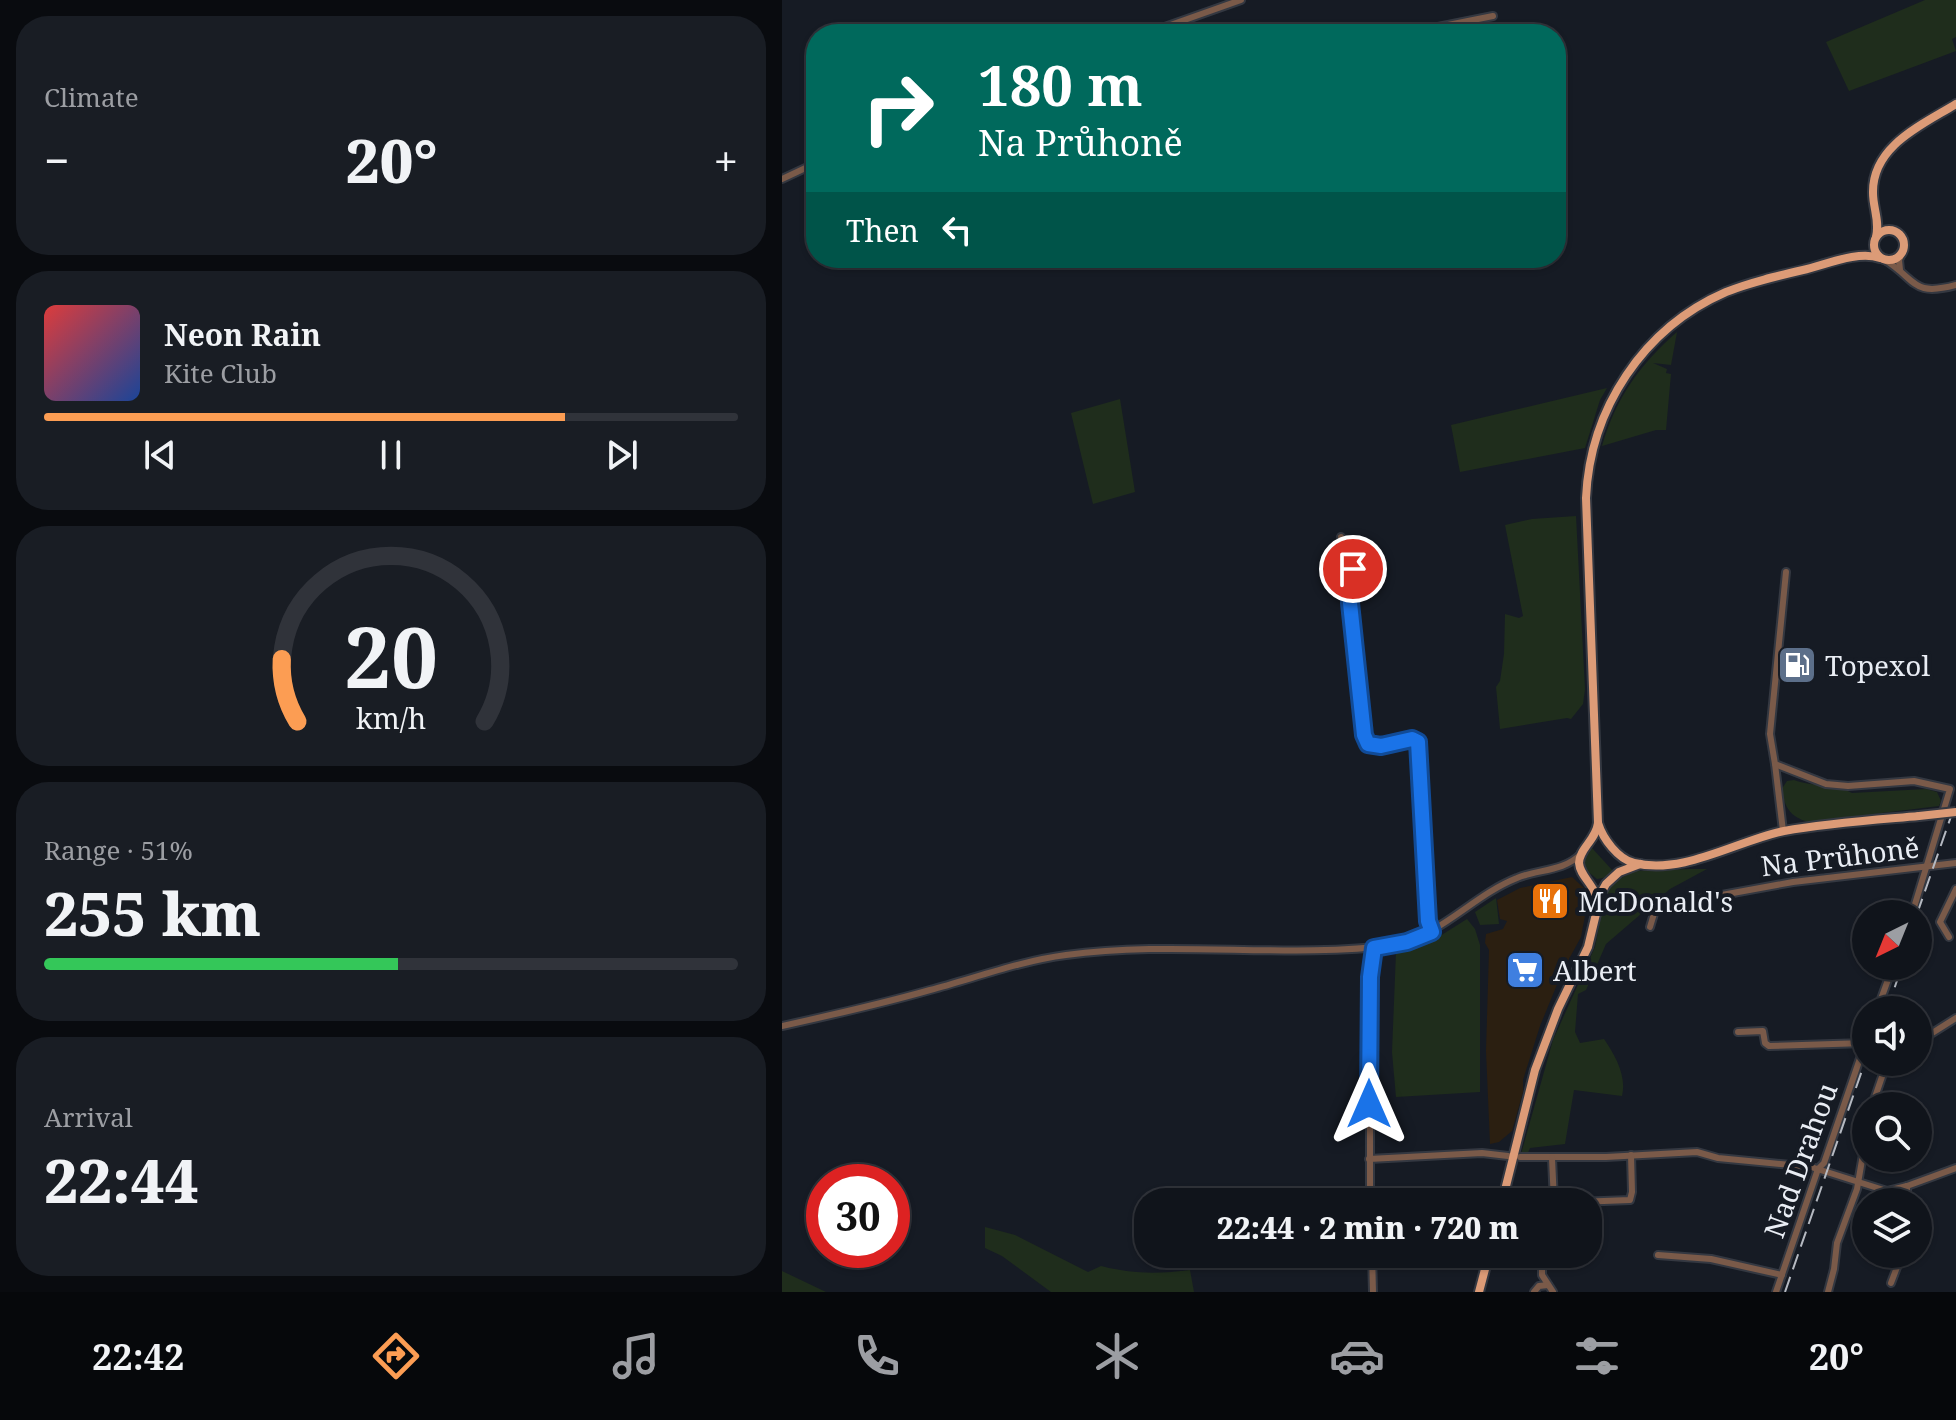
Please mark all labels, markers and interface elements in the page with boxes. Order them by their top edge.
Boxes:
text: 180 m [978,46,1143,122]
icon: right [846,56,950,160]
text: Climate [44,79,139,115]
text: Na Průhoně [978,118,1183,167]
text: 20° [345,119,437,201]
text: − [44,130,69,190]
text: + [713,130,738,190]
icon: left [935,208,979,252]
text: Then [846,210,919,251]
text: Neon Rain [164,314,321,355]
text: Kite Club [164,355,277,391]
icon: previous [138,433,182,477]
icon: pause [369,433,413,477]
icon: next [600,433,644,477]
pin [1319,535,1387,603]
icon: arrive [1331,547,1375,591]
text: 20 [344,599,438,712]
fuel station icon: Topexol [1776,644,1818,686]
place label: Topexol [1825,646,1930,684]
text: km/h [356,698,426,737]
street label: Na Průhoně [1759,827,1921,885]
text: Range · 51% [44,832,193,868]
text: 255 km [44,872,261,954]
restaurant icon: McDonald's [1529,880,1571,922]
place label: McDonald's [1578,882,1733,920]
north arrow [1852,900,1932,980]
map controls [1852,900,1932,1268]
supermarket icon: Albert [1504,949,1546,991]
place label: Albert [1553,951,1637,989]
button: sound [1852,996,1932,1076]
position arrow [1327,1062,1411,1146]
street label: Nad Drahou [1754,1077,1846,1243]
button: search [1852,1092,1932,1172]
text: Arrival [44,1099,133,1135]
text: 22:44 [44,1139,199,1221]
speed limit sign: 30 [806,1164,910,1268]
button: layers [1852,1188,1932,1268]
text: 22:44 · 2 min · 720 m [1217,1207,1519,1248]
icon: directions [368,1328,424,1384]
icon: music [608,1328,664,1384]
icon: phone [849,1328,905,1384]
icon: climate [1089,1328,1145,1384]
icon: car [1329,1328,1385,1384]
icon: filters [1569,1328,1625,1384]
text: 22:42 [92,1332,184,1381]
text: 20° [1809,1332,1864,1381]

